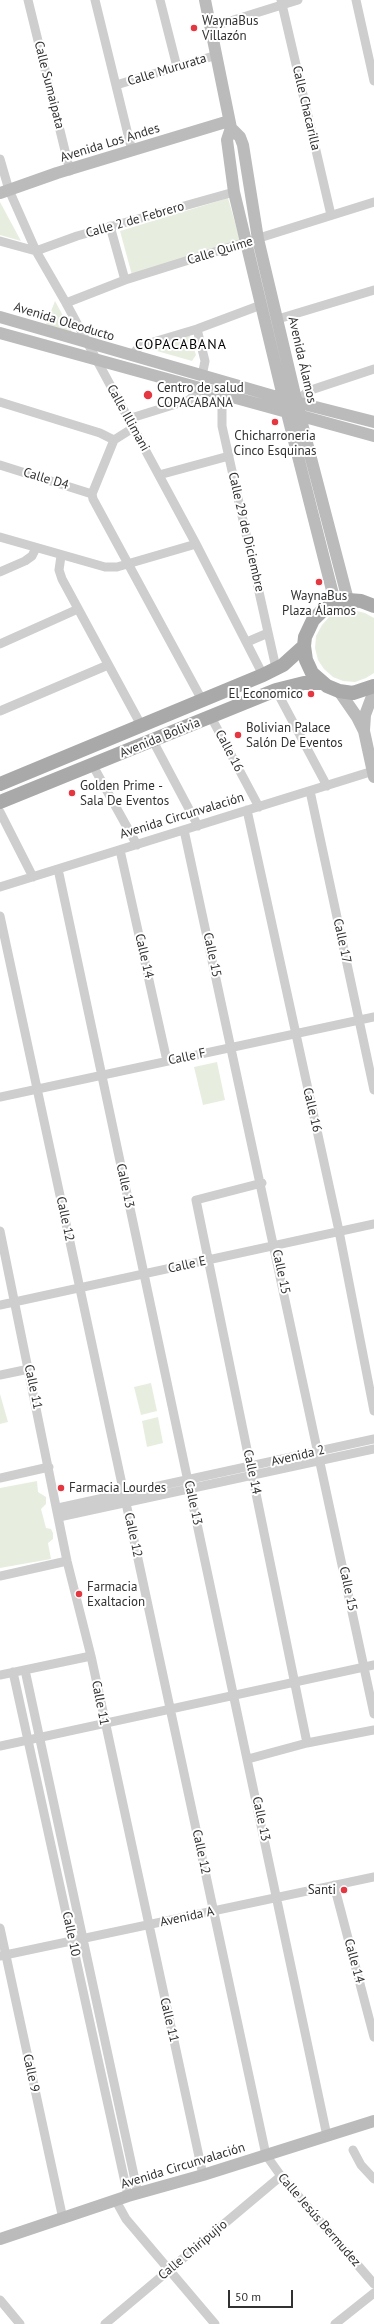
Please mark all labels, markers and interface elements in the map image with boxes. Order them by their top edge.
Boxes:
place label: WaynaBus Villazón [202,13,258,44]
marker: WaynaBus Villazón [189,23,199,33]
street label: Calle Sumaipata [31,39,67,131]
street label: Calle Mururata [126,51,208,89]
street label: Calle Chacarilla [289,64,323,152]
street label: Avenida Los Andes [58,120,162,166]
street label: Calle 2 de Febrero [84,198,186,242]
street label: Calle Quime [185,234,255,268]
street label: Avenida Oleoducto [12,299,116,345]
street label: Avenida Álamos [284,315,320,405]
district label: COPACABANA [135,337,227,353]
place label: Centro de salud COPACABANA [157,380,244,411]
street label: Calle Illimani [103,382,153,454]
marker: Centro de salud COPACABANA [142,389,154,401]
marker: Chicharroneria Cinco Esquinas [270,417,280,427]
place label: Chicharroneria Cinco Esquinas [234,428,316,459]
street label: Calle D4 [21,465,71,493]
street label: Calle 29 de Diciembre [225,471,267,593]
marker: WaynaBus Plaza Álamos [314,577,324,587]
place label: WaynaBus Plaza Álamos [282,588,356,619]
place label: El Economico [229,686,303,702]
marker: El Economico [306,689,316,699]
street label: Avenida Bolivia [117,715,203,761]
place label: Bolivian Palace Salón De Eventos [246,720,343,751]
street label: Calle 16 [211,727,247,775]
marker: Bolivian Palace Salón De Eventos [233,730,243,740]
place label: Golden Prime - Sala De Eventos [80,778,169,809]
marker: Golden Prime - Sala De Eventos [67,788,77,798]
street label: Avenida Circunvalación [118,790,246,842]
street label: Calle 17 [330,917,354,965]
street label: Calle 15 [200,931,224,979]
street label: Calle 14 [131,932,157,980]
street label: Calle F [167,1045,207,1069]
street label: Calle 16 [299,1086,325,1134]
street label: Calle 13 [113,1162,137,1210]
street label: Calle 12 [53,1195,77,1243]
street label: Calle 15 [269,1248,293,1296]
street label: Calle E [167,1253,207,1277]
street label: Calle 11 [21,1363,45,1411]
street label: Avenida 2 [270,1442,326,1470]
street label: Calle 14 [240,1448,264,1496]
street label: Calle 13 [181,1479,205,1527]
place label: Farmacia Lourdes [69,1480,166,1496]
marker: Farmacia Lourdes [56,1483,66,1493]
street label: Calle 12 [121,1511,145,1559]
street label: Calle 15 [336,1565,360,1613]
place label: Farmacia Exaltacion [87,1579,145,1610]
marker: Farmacia Exaltacion [74,1589,84,1599]
street label: Calle 11 [88,1679,112,1727]
street label: Calle 13 [249,1795,273,1843]
street label: Calle 12 [189,1828,213,1876]
place label: Santi [308,1882,336,1898]
marker: Santi [339,1885,349,1895]
street label: Avenida A [158,1904,216,1930]
street label: Calle 10 [59,1910,83,1958]
street label: Calle 14 [341,1937,367,1985]
street label: Calle 11 [156,1996,182,2044]
street label: Calle 9 [19,2053,43,2093]
street label: Avenida Circunvalación [119,2140,247,2192]
street label: Calle Jesús Bermudez [274,2170,364,2270]
street label: Calle Chiripujio [155,2217,231,2283]
scale bar [230,2282,295,2308]
text: 50 m [235,2289,261,2304]

